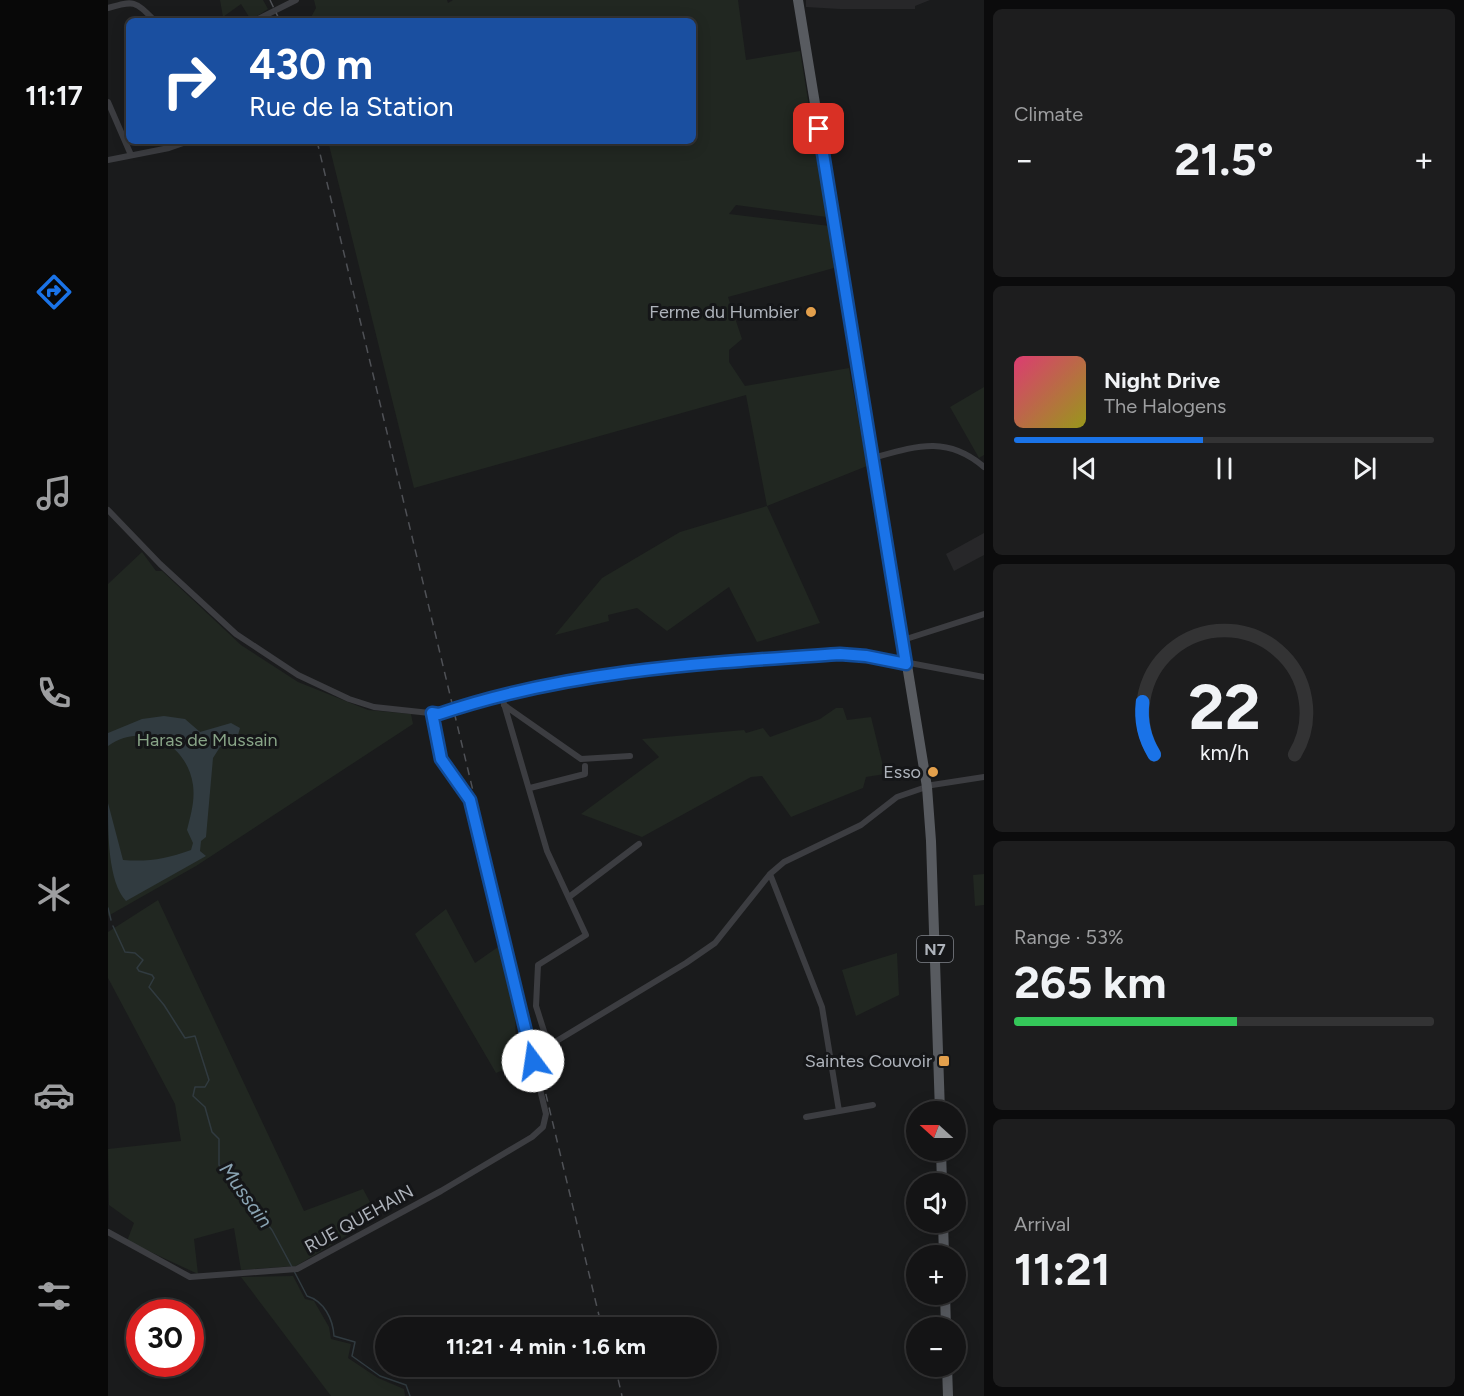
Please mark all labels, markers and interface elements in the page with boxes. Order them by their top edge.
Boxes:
text: 430 m [249,39,373,90]
icon: right [150,42,228,120]
text: 11:17 [25,79,83,112]
text: Rue de la Station [249,90,454,123]
text: Climate [1014,102,1083,126]
pin [793,103,844,154]
icon: arrive [802,112,835,145]
text: 21.5° [1174,132,1274,186]
text: − [1014,140,1035,179]
text: + [1413,140,1434,179]
icon: directions [33,271,75,313]
place label: Ferme du Humbier [649,301,799,323]
marker: Ferme du Humbier [804,305,818,319]
text: Night Drive [1104,367,1220,394]
text: The Halogens [1104,394,1226,418]
icon: previous [1068,452,1101,485]
icon: pause [1208,452,1241,485]
icon: next [1348,452,1381,485]
icon: music [33,472,75,514]
text: 22 [1188,670,1260,745]
icon: phone [33,672,75,714]
park label: Haras de Mussain [136,729,278,751]
text: km/h [1200,740,1248,765]
place label: Esso [883,761,921,783]
marker: Esso [926,765,940,779]
icon: climate [33,873,75,915]
text: Range · 53% [1014,925,1124,949]
road number: N7 [917,936,953,962]
text: 265 km [1014,955,1166,1009]
position arrow [501,1029,565,1093]
place label: Saintes Couvoir [805,1050,932,1072]
marker: Saintes Couvoir [937,1054,951,1068]
icon: car [33,1074,75,1116]
north arrow [906,1101,966,1161]
map controls [906,1101,966,1377]
water label: Mussain [214,1158,278,1232]
button: sound [906,1173,966,1233]
street label: RUE QUEHAIN [301,1180,417,1258]
text: Arrival [1014,1212,1070,1236]
text: 11:21 [1014,1242,1111,1296]
button: + [906,1245,966,1305]
icon: filters [33,1275,75,1317]
speed limit sign: 30 [126,1299,204,1377]
button: − [906,1317,966,1377]
text: 11:21 · 4 min · 1.6 km [446,1333,646,1360]

